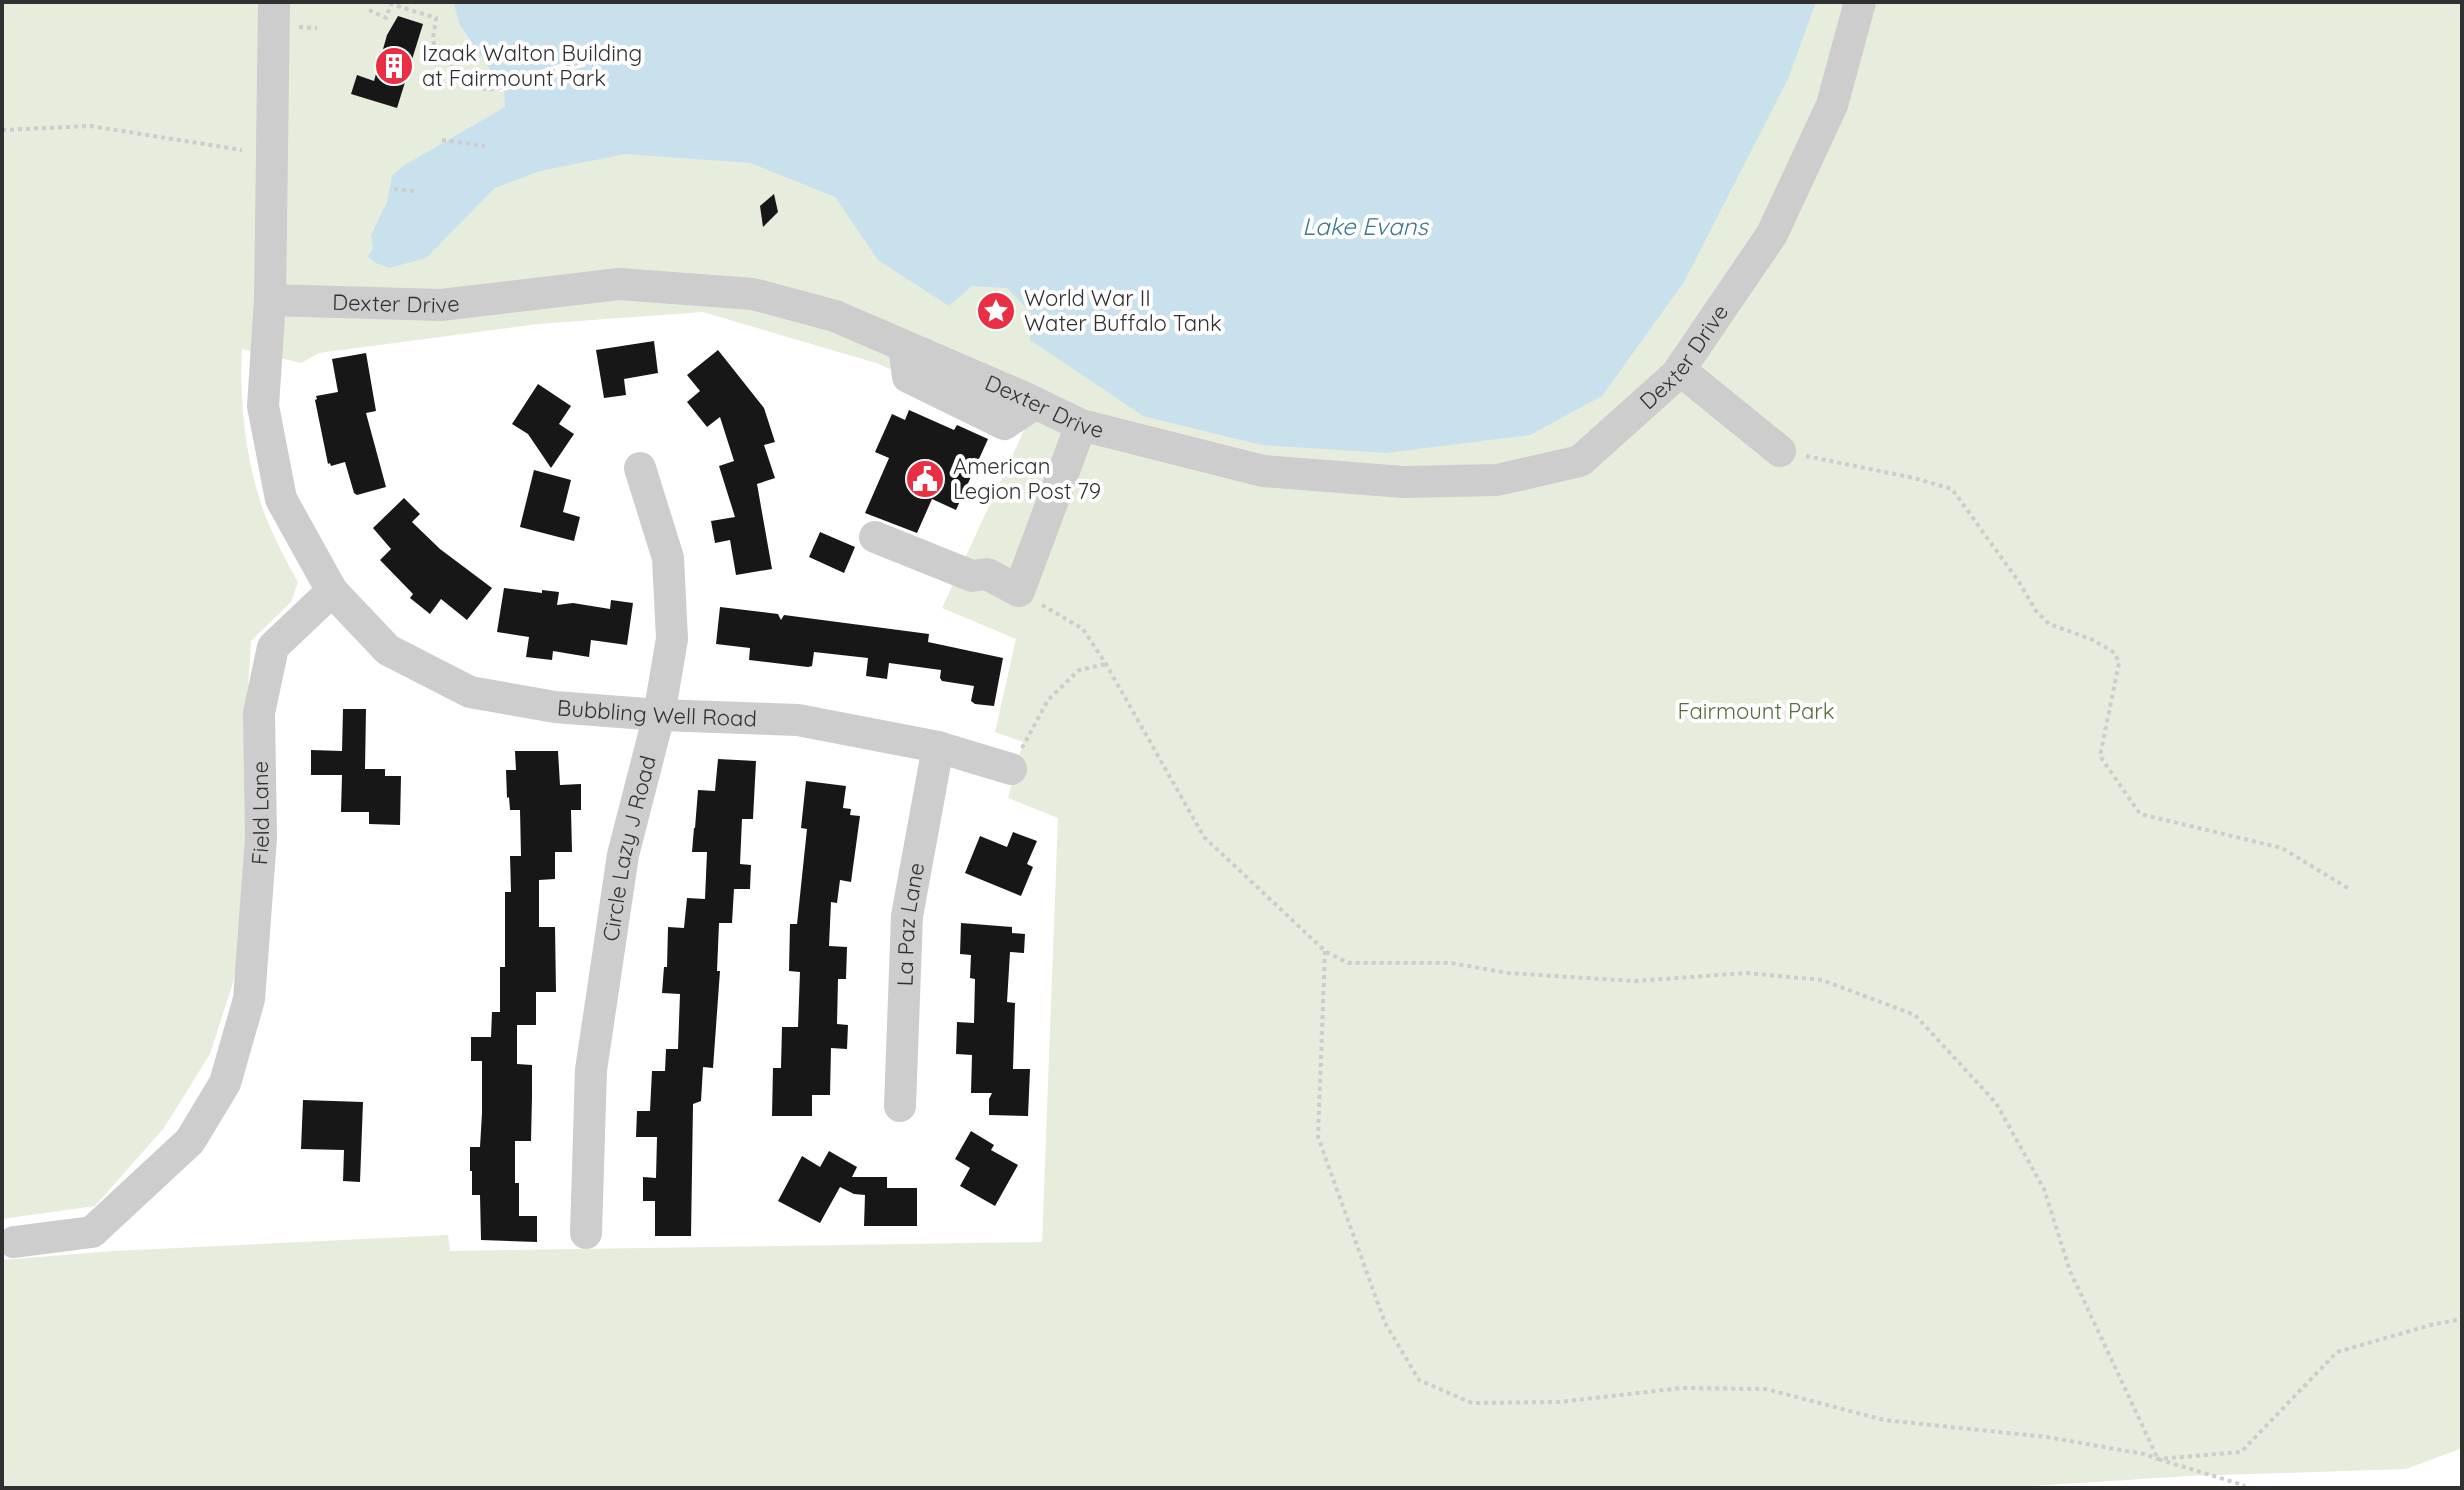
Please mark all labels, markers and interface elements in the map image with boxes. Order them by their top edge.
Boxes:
place label: Izaak Walton Building at Fairmount Park [422,39,642,92]
building icon: Izaak Walton Building at Fairmount Park [373,45,415,87]
water label: Lake Evans [1302,211,1429,241]
place label: World War II Water Buffalo Tank [1024,284,1222,337]
street label: Dexter Drive [332,288,461,320]
place icon: World War II Water Buffalo Tank [975,290,1017,332]
street label: Dexter Drive [1633,299,1734,415]
street label: Dexter Drive [981,368,1107,444]
place label: American Legion Post 79 [953,452,1101,505]
public building icon: American Legion Post 79 [904,458,946,500]
street label: Bubbling Well Road [556,693,757,733]
park label: Fairmount Park [1677,697,1835,725]
street label: Circle Lazy J Road [596,753,662,943]
street label: Field Lane [245,761,275,866]
street label: La Paz Lane [890,860,931,987]

